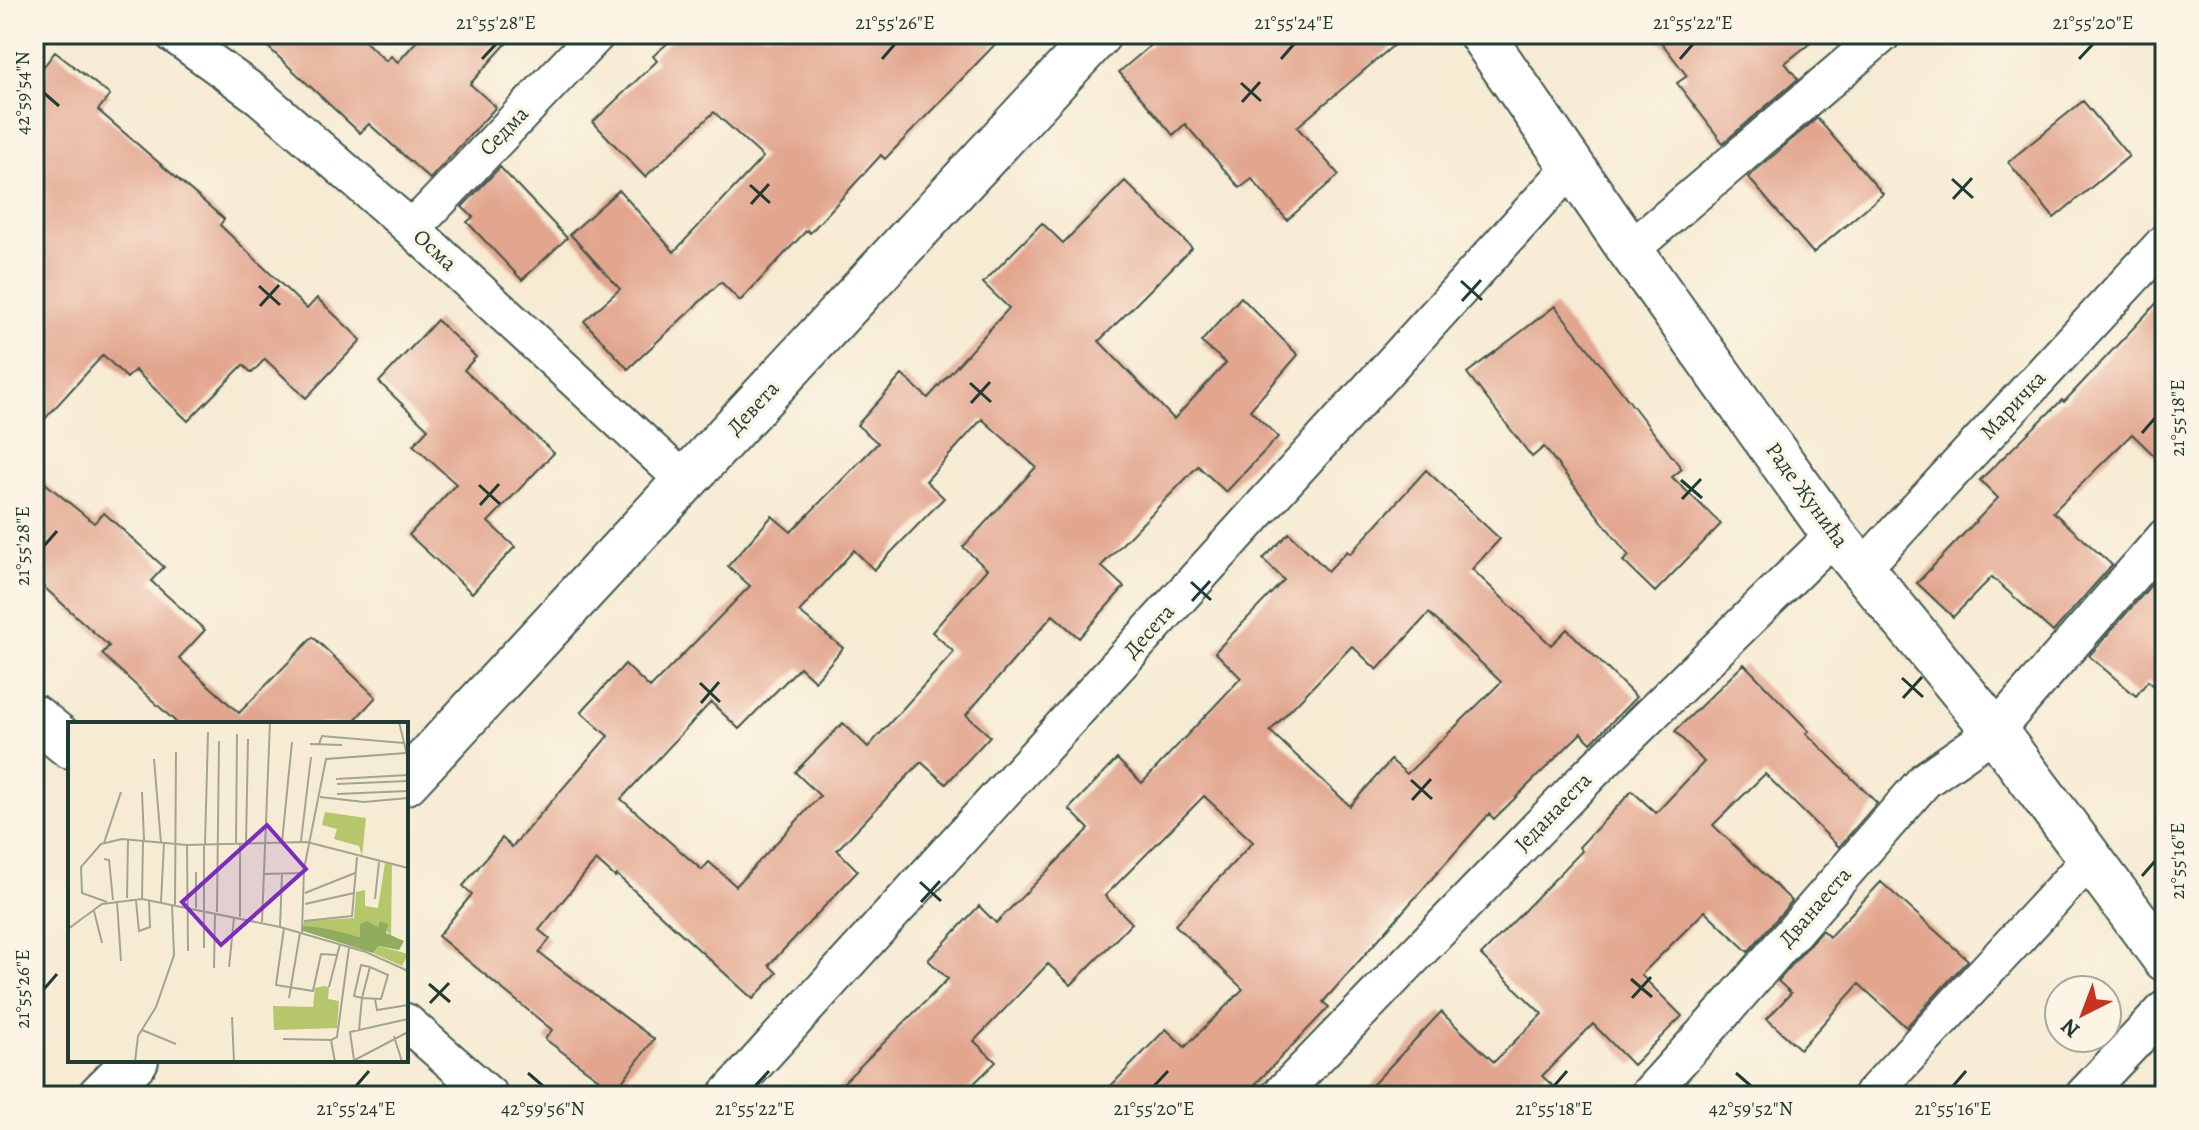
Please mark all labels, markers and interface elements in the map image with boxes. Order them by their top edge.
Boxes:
text: 21°55'28"E [456,9,536,36]
text: 21°55'26"E [855,9,935,36]
text: 21°55'24"E [1254,9,1334,36]
text: 21°55'22"E [1653,9,1733,36]
text: 21°55'20"E [2052,9,2134,36]
text: 42°59'54"N [9,51,36,135]
street label: Седма [473,99,536,163]
street label: Осма [407,222,464,278]
street label: Маричка [1973,363,2053,446]
street label: Девета [720,374,787,442]
text: 21°55'18"E [2164,379,2191,457]
street label: Раде Жунића [1758,436,1856,555]
text: 21°55'28"E [9,506,36,586]
street label: Десета [1117,597,1182,665]
inset map [68,722,408,1062]
street label: Једанаеста [1508,765,1599,858]
text: 21°55'16"E [2164,823,2191,899]
street label: Дванаеста [1772,860,1859,953]
text: 21°55'26"E [9,949,36,1029]
north arrow [2043,974,2123,1054]
text: N [2054,1012,2086,1045]
text: 21°55'24"E [316,1095,396,1122]
text: 42°59'56"N [501,1095,585,1122]
text: 21°55'22"E [715,1095,795,1122]
text: 21°55'20"E [1113,1095,1195,1122]
text: 21°55'18"E [1515,1095,1593,1122]
text: 42°59'52"N [1709,1095,1793,1122]
text: 21°55'16"E [1915,1095,1991,1122]

